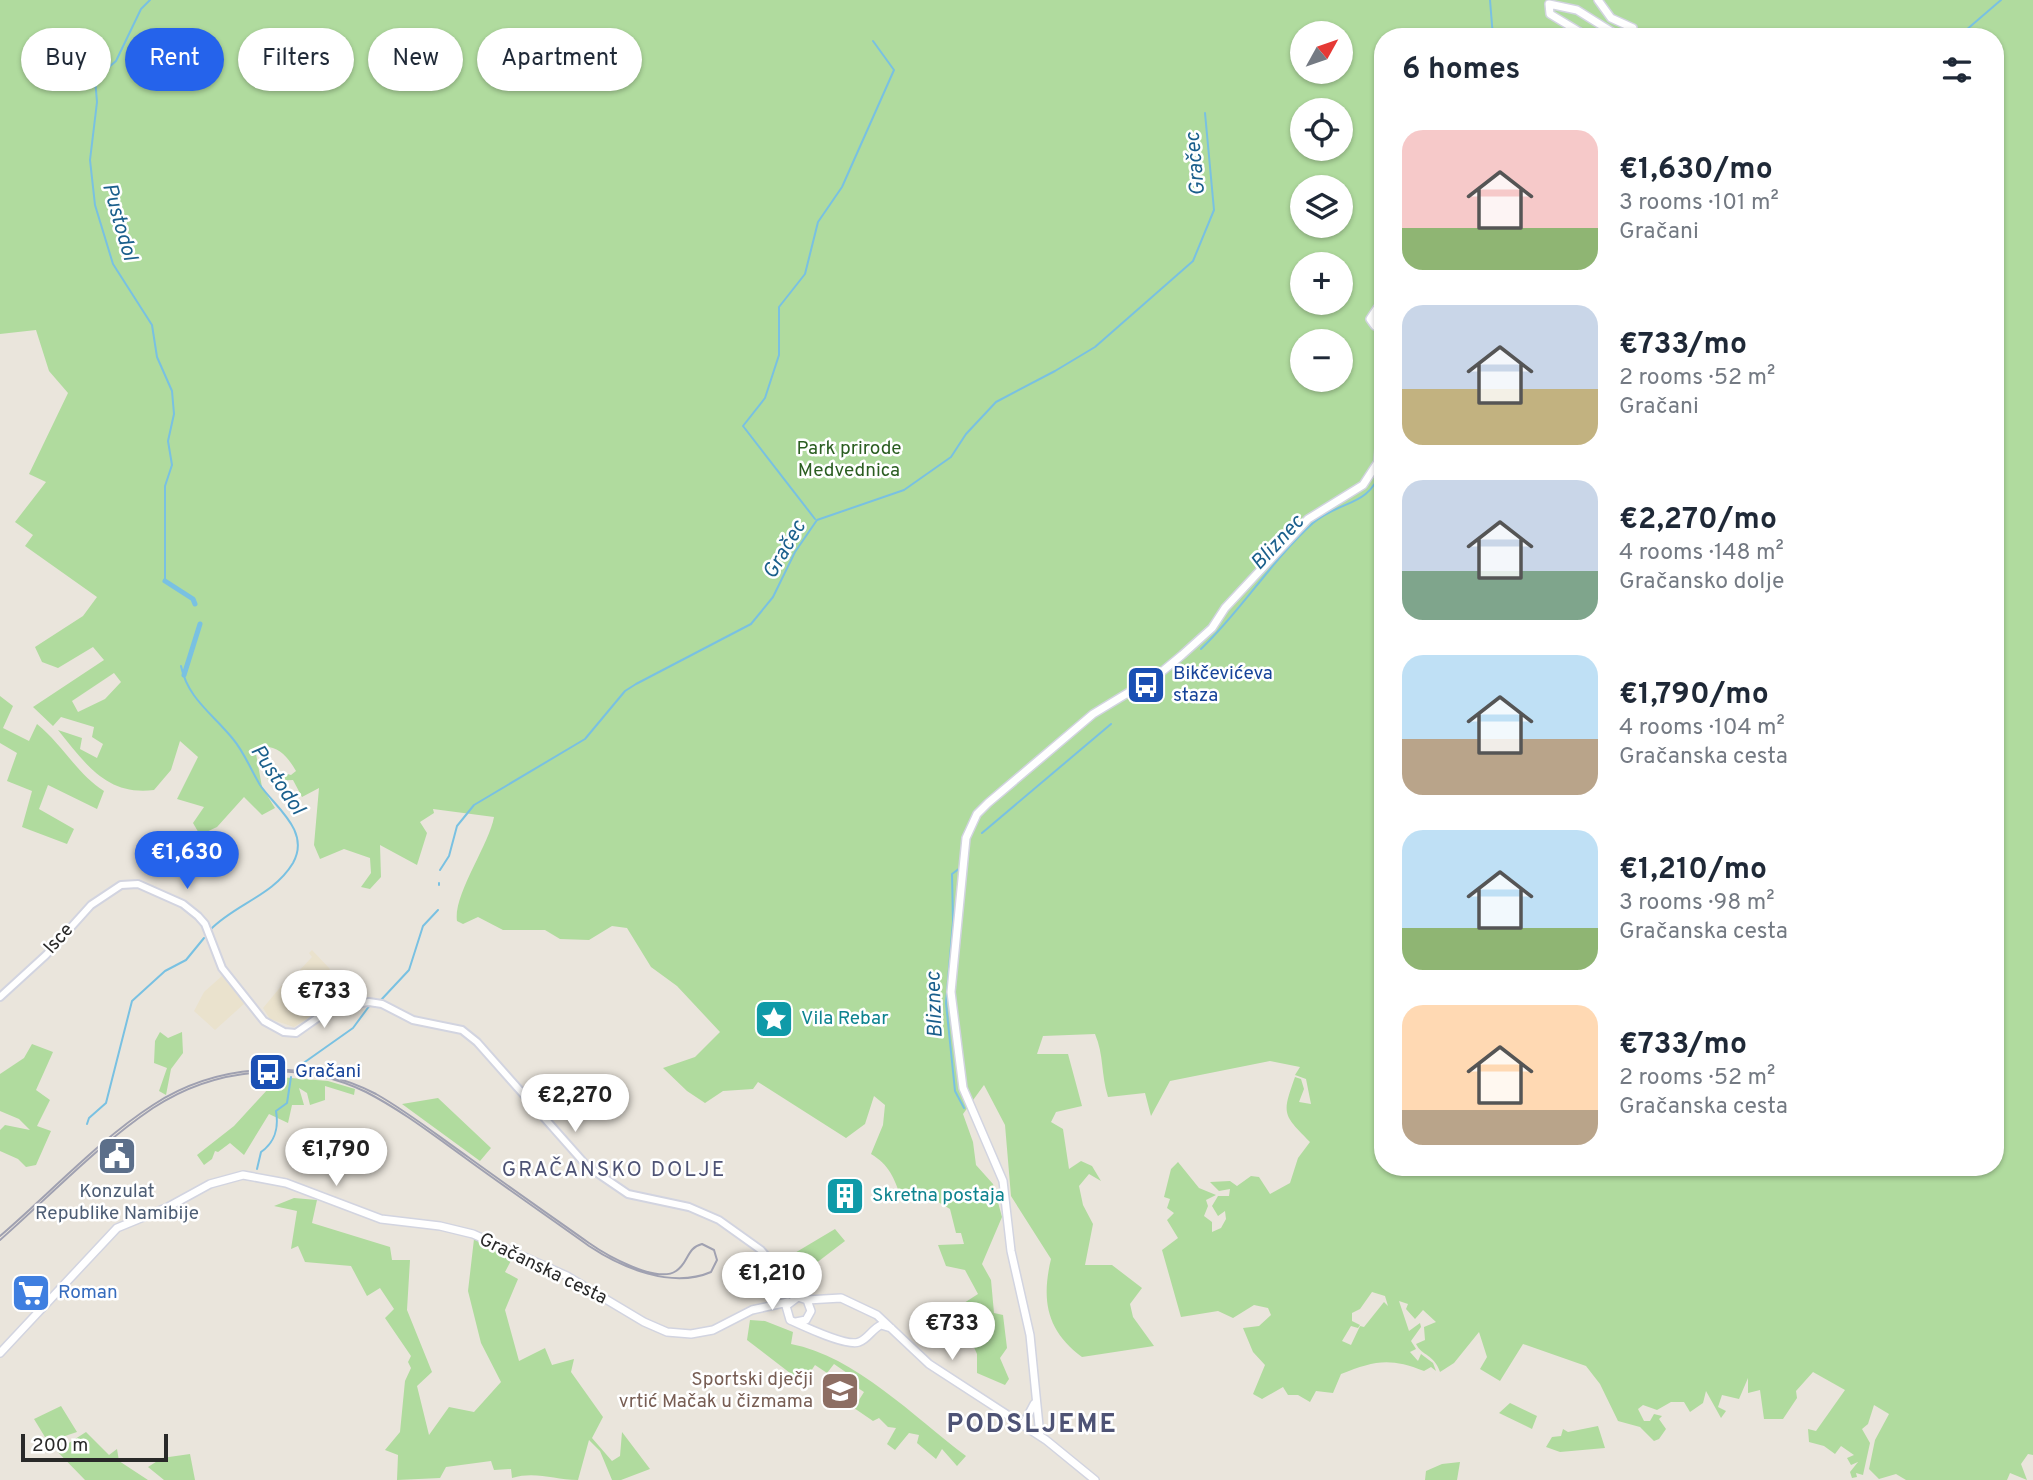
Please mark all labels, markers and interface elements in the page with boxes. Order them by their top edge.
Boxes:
north arrow [1290,21,1353,84]
map controls [1290,21,1353,392]
chip: Buy [21,28,111,91]
chip: Rent [125,28,224,91]
chip: Filters [238,28,354,91]
chip: New [368,28,463,91]
chip: Apartment [477,28,642,91]
icon: filters [1938,51,1976,89]
text: 6 homes [1402,52,1520,89]
button: locate [1290,98,1353,161]
water label: Gračec [1180,130,1212,197]
text: €1,630/mo [1619,152,1773,189]
icon: home [1458,158,1542,242]
button: layers [1290,175,1353,238]
water label: Pustodol [95,180,143,265]
text: 3 rooms · 101 m² [1619,189,1779,218]
text: Gračani [1619,218,1699,247]
button: + [1290,252,1353,315]
text: €733/mo [1619,327,1747,364]
button: − [1290,329,1353,392]
icon: home [1458,333,1542,417]
text: 2 rooms · 52 m² [1619,364,1775,393]
text: Gračani [1619,393,1699,422]
park label: Park prirode Medvednica [796,437,902,483]
text: €2,270/mo [1619,502,1777,539]
icon: home [1458,508,1542,592]
water label: Bliznec [1245,509,1311,577]
water label: Gračec [757,515,813,584]
text: 4 rooms · 148 m² [1619,539,1784,568]
text: Gračansko dolje [1619,568,1784,597]
place label: Bikčevićeva staza [1173,662,1273,708]
bus stop icon: Bikčevićeva staza [1125,664,1167,706]
text: €1,790/mo [1619,677,1769,714]
icon: home [1458,683,1542,767]
text: 4 rooms · 104 m² [1619,714,1785,743]
water label: Pustodol [244,740,311,822]
text: Gračanska cesta [1619,743,1788,772]
pin: €1,630 [130,832,244,891]
text: €1,630 [151,839,223,868]
text: €1,210/mo [1619,852,1767,889]
icon: home [1458,858,1542,942]
text: 3 rooms · 98 m² [1619,889,1775,918]
street label: Isce [39,918,79,960]
text: Gračanska cesta [1619,918,1788,947]
pin: €733 [283,970,365,1030]
water label: Bliznec [920,970,950,1039]
text: €733 [297,978,351,1007]
place icon: Vila Rebar [753,998,795,1040]
place label: Vila Rebar [801,1007,889,1031]
text: €733/mo [1619,1027,1747,1064]
icon: home [1458,1033,1542,1117]
bus stop icon: Gračani [247,1051,289,1093]
place label: Gračani [295,1060,361,1084]
text: 2 rooms · 52 m² [1619,1064,1775,1093]
pin: €2,270 [518,1074,632,1134]
text: €2,270 [537,1082,613,1111]
text: Gračanska cesta [1619,1093,1788,1122]
pin: €1,790 [279,1128,393,1188]
public building icon: Konzulat Republike Namibije [96,1135,138,1177]
text: €1,790 [301,1136,371,1165]
district label: GRAČANSKO DOLJE [502,1156,726,1184]
building icon: Skretna postaja [824,1175,866,1217]
place label: Konzulat Republike Namibije [35,1180,199,1226]
place label: Skretna postaja [872,1184,1005,1208]
street label: Gračanska cesta [475,1228,611,1310]
pin: €1,210 [715,1252,829,1312]
text: €1,210 [738,1260,806,1289]
supermarket icon: Roman [10,1272,52,1314]
place label: Roman [58,1281,118,1305]
pin: €733 [911,1302,993,1362]
text: €733 [925,1310,979,1339]
place label: Sportski dječji vrtić Mačak u čizmama [619,1368,813,1414]
school or university icon: Sportski dječji vrtić Mačak u čizmama [819,1370,861,1412]
district label: PODSLJEME [946,1409,1118,1442]
scale bar [21,1431,168,1463]
text: 200 m [32,1434,88,1458]

